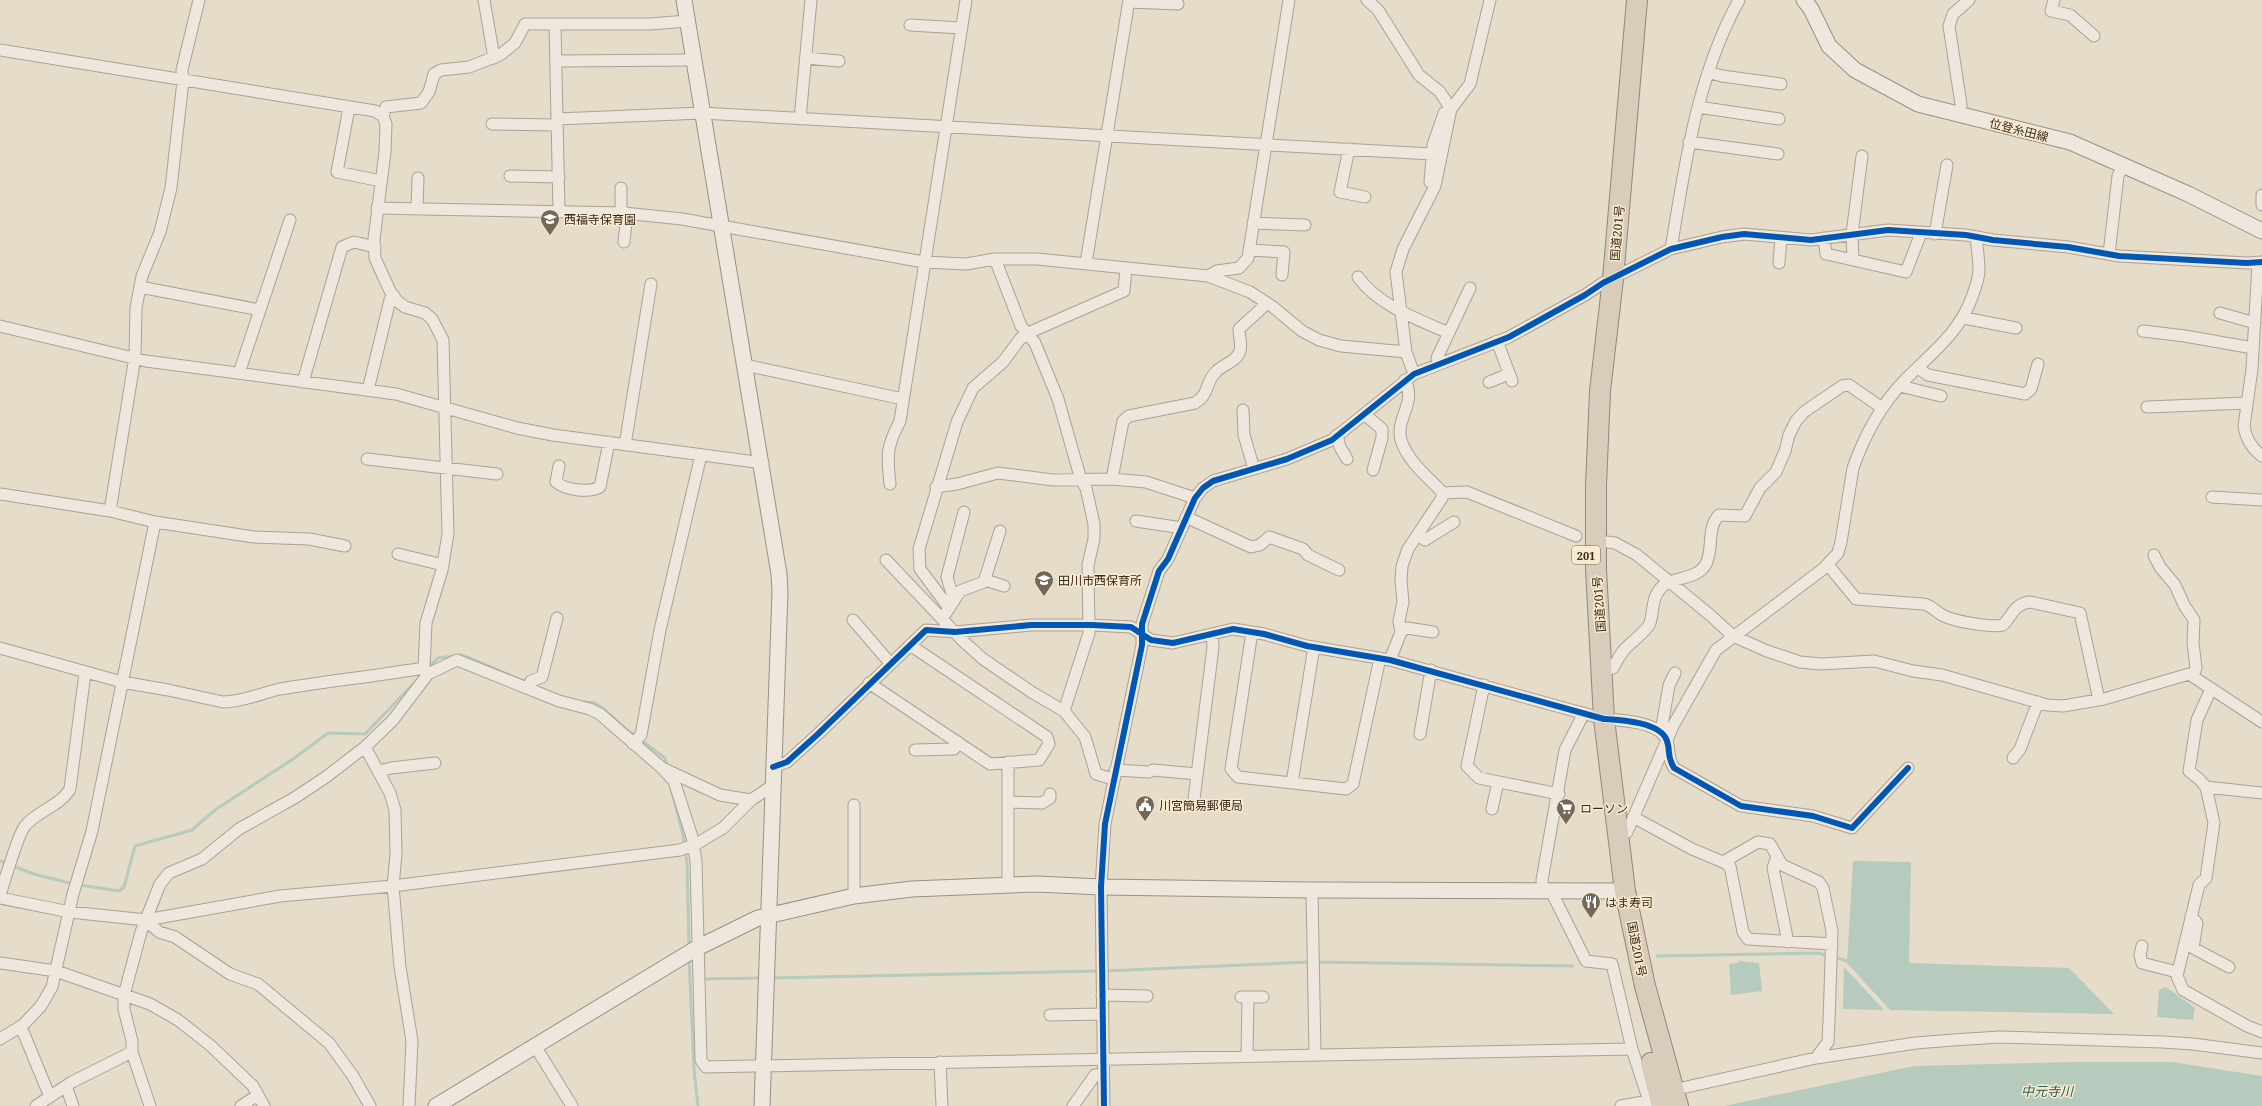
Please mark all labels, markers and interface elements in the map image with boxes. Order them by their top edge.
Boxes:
street label: 位登糸田線 [1988,114,2050,146]
street label: 国道201号 [1606,204,1628,262]
school or university icon: 西福寺保育園 [539,208,561,236]
place label: 西福寺保育園 [564,211,636,228]
road number: 201 [1572,546,1600,564]
school or university icon: 田川市西保育所 [1033,569,1055,597]
place label: 田川市西保育所 [1058,572,1142,589]
street label: 国道201号 [1589,575,1609,633]
public building icon: 川宮簡易郵便局 [1134,794,1156,822]
place label: 川宮簡易郵便局 [1159,797,1243,814]
supermarket icon: ローソン [1555,797,1577,825]
place label: ローソン [1580,800,1628,817]
restaurant icon: はま寿司 [1580,891,1602,919]
place label: はま寿司 [1605,894,1653,911]
street label: 国道201号 [1623,920,1651,978]
water label: 中元寺川 [2021,1082,2075,1100]

